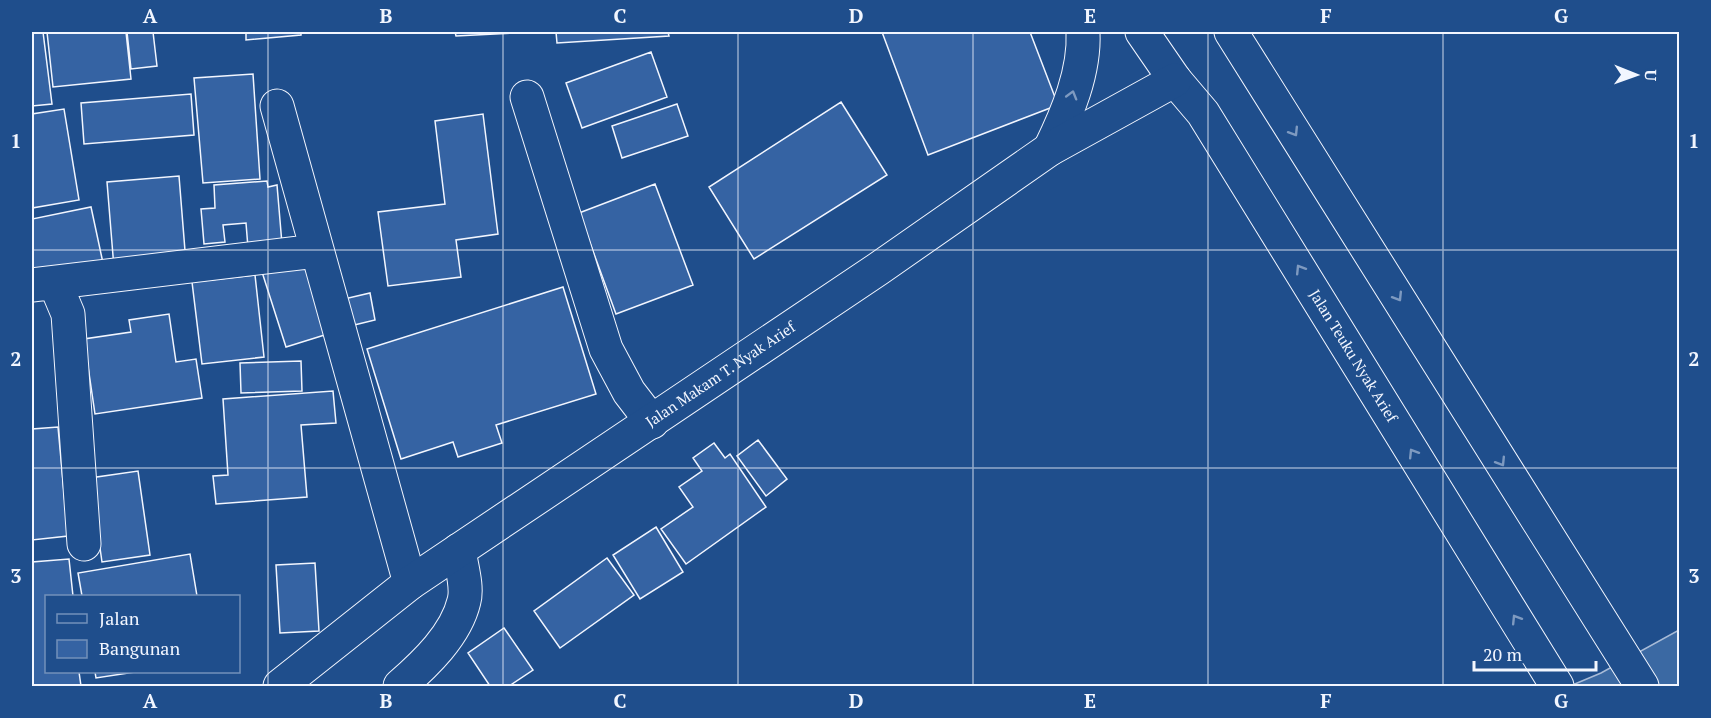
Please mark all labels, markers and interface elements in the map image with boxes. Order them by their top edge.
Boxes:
text: A [143,2,158,29]
text: B [380,2,393,29]
text: C [613,2,627,29]
text: D [849,2,863,29]
text: E [1084,2,1096,29]
text: F [1320,2,1332,29]
text: G [1554,2,1568,29]
north arrow [1606,45,1666,105]
text: U [1640,69,1662,82]
one-way arrow [1065,90,1077,101]
one-way arrow [1287,126,1299,136]
text: 1 [10,127,22,154]
text: 1 [1688,127,1700,154]
one-way arrow [1295,265,1307,275]
street label: Jalan Teuku Nyak Arief [1305,285,1403,426]
one-way arrow [1390,291,1402,301]
street label: Jalan Makam T. Nyak Arief [641,316,800,431]
text: 2 [10,345,22,372]
text: 2 [1688,345,1700,372]
one-way arrow [1409,449,1421,459]
one-way arrow [1494,456,1506,466]
text: 3 [10,562,22,589]
text: 3 [1688,562,1700,589]
legend [45,595,240,673]
text: Jalan [99,606,140,630]
one-way arrow [1511,615,1523,625]
scale bar [1474,634,1596,672]
text: Bangunan [99,636,180,660]
text: 20 m [1483,642,1523,666]
text: A [143,687,158,714]
text: B [380,687,393,714]
text: C [613,687,627,714]
text: D [849,687,863,714]
text: E [1084,687,1096,714]
text: F [1320,687,1332,714]
text: G [1554,687,1568,714]

